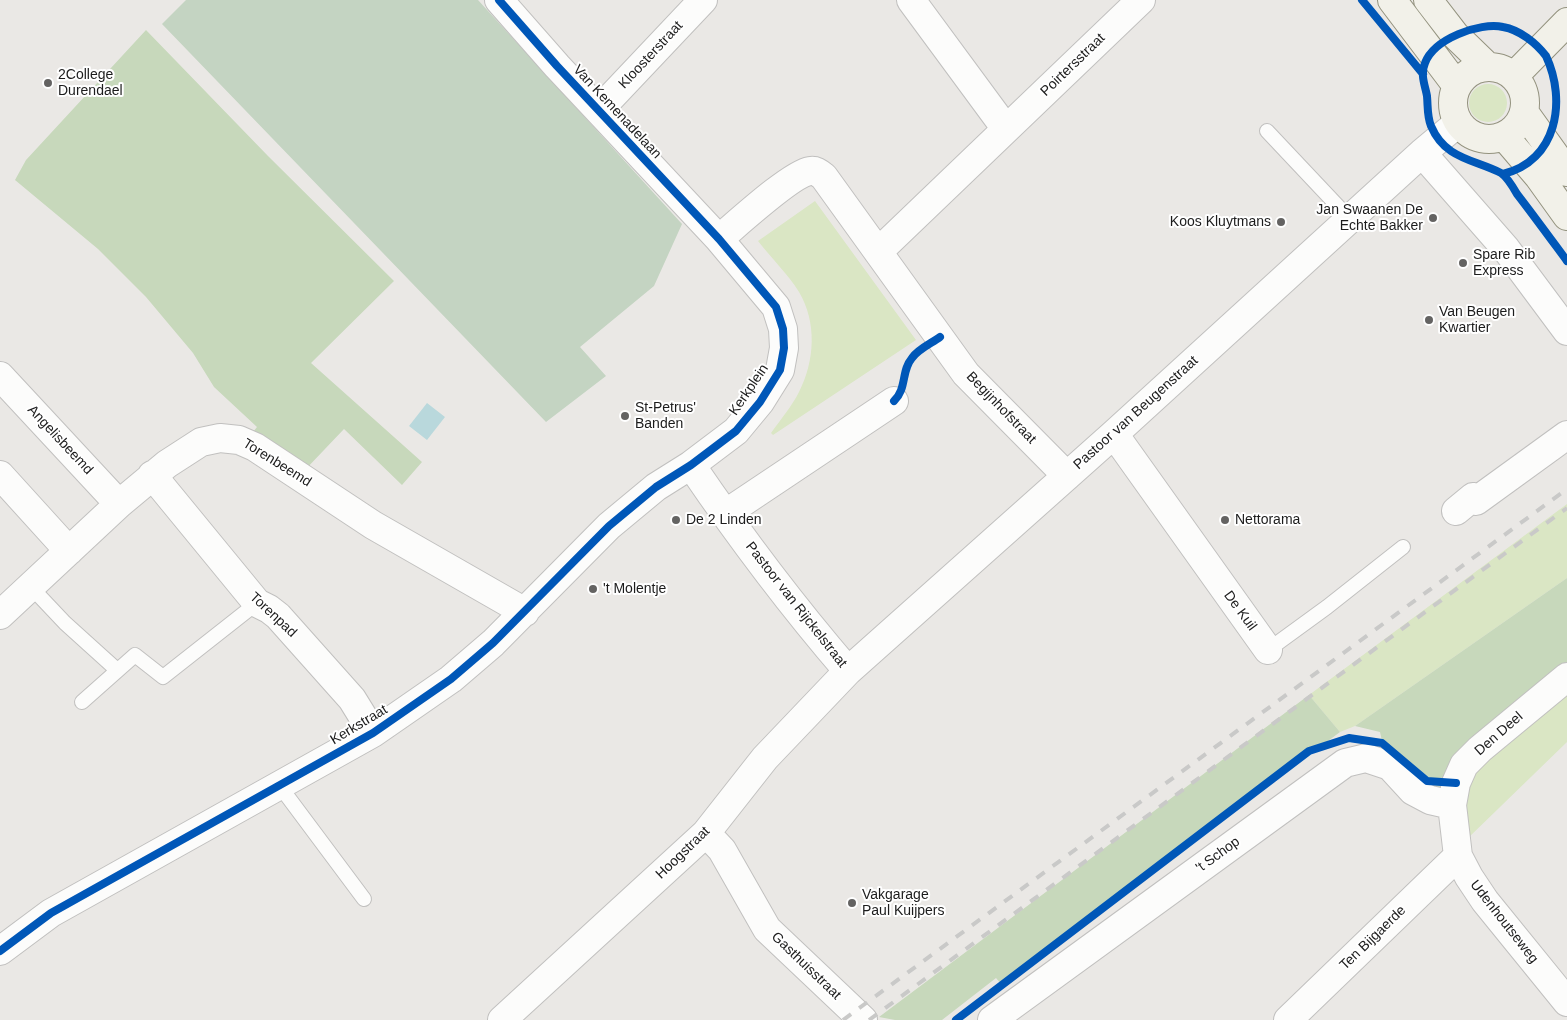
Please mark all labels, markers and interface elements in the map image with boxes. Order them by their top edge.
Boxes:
street label: Kloosterstraat [615,18,687,92]
street label: Poirtersstraat [1037,30,1109,100]
street label: Van Kemenadelaan [569,62,665,162]
place label: 2College Durendael [58,67,123,100]
marker: 2College Durendael [42,77,54,89]
place label: Jan Swaanen De Echte Bakker [1316,202,1423,234]
marker: Jan Swaanen De Echte Bakker [1427,212,1439,224]
place label: Koos Kluytmans [1170,214,1271,230]
marker: Koos Kluytmans [1275,216,1287,228]
place label: Spare Rib Express [1473,247,1535,280]
marker: Spare Rib Express [1457,257,1469,269]
place label: Van Beugen Kwartier [1439,304,1515,336]
marker: Van Beugen Kwartier [1423,314,1435,326]
street label: Pastoor van Beugenstraat [1070,353,1202,473]
street label: Kerkplein [726,361,772,419]
street label: Begijnhofstraat [963,369,1039,447]
place label: St-Petrus' Banden [635,400,696,432]
street label: Angelisbeemd [24,402,96,478]
marker: St-Petrus' Banden [619,410,631,422]
street label: Torenbeemd [240,435,314,491]
place label: De 2 Linden [686,512,762,528]
place label: Nettorama [1235,512,1300,528]
marker: De 2 Linden [670,514,682,526]
marker: Nettorama [1219,514,1231,526]
street label: Pastoor van Rijckelstraat [742,539,850,671]
place label: 't Molentje [603,581,666,597]
marker: 't Molentje [587,583,599,595]
street label: De Kuil [1220,588,1260,634]
street label: Torenpad [246,589,300,641]
street label: Kerkstraat [327,701,391,749]
street label: Den Deel [1471,709,1527,759]
street label: Hoogstraat [653,823,713,883]
street label: 't Schop [1193,833,1243,877]
street label: Udenhoutseweg [1466,877,1542,967]
place label: Vakgarage Paul Kuijpers [862,887,944,920]
marker: Vakgarage Paul Kuijpers [846,897,858,909]
street label: Ten Bijgaerde [1336,902,1410,974]
street label: Gasthuisstraat [768,929,844,1003]

